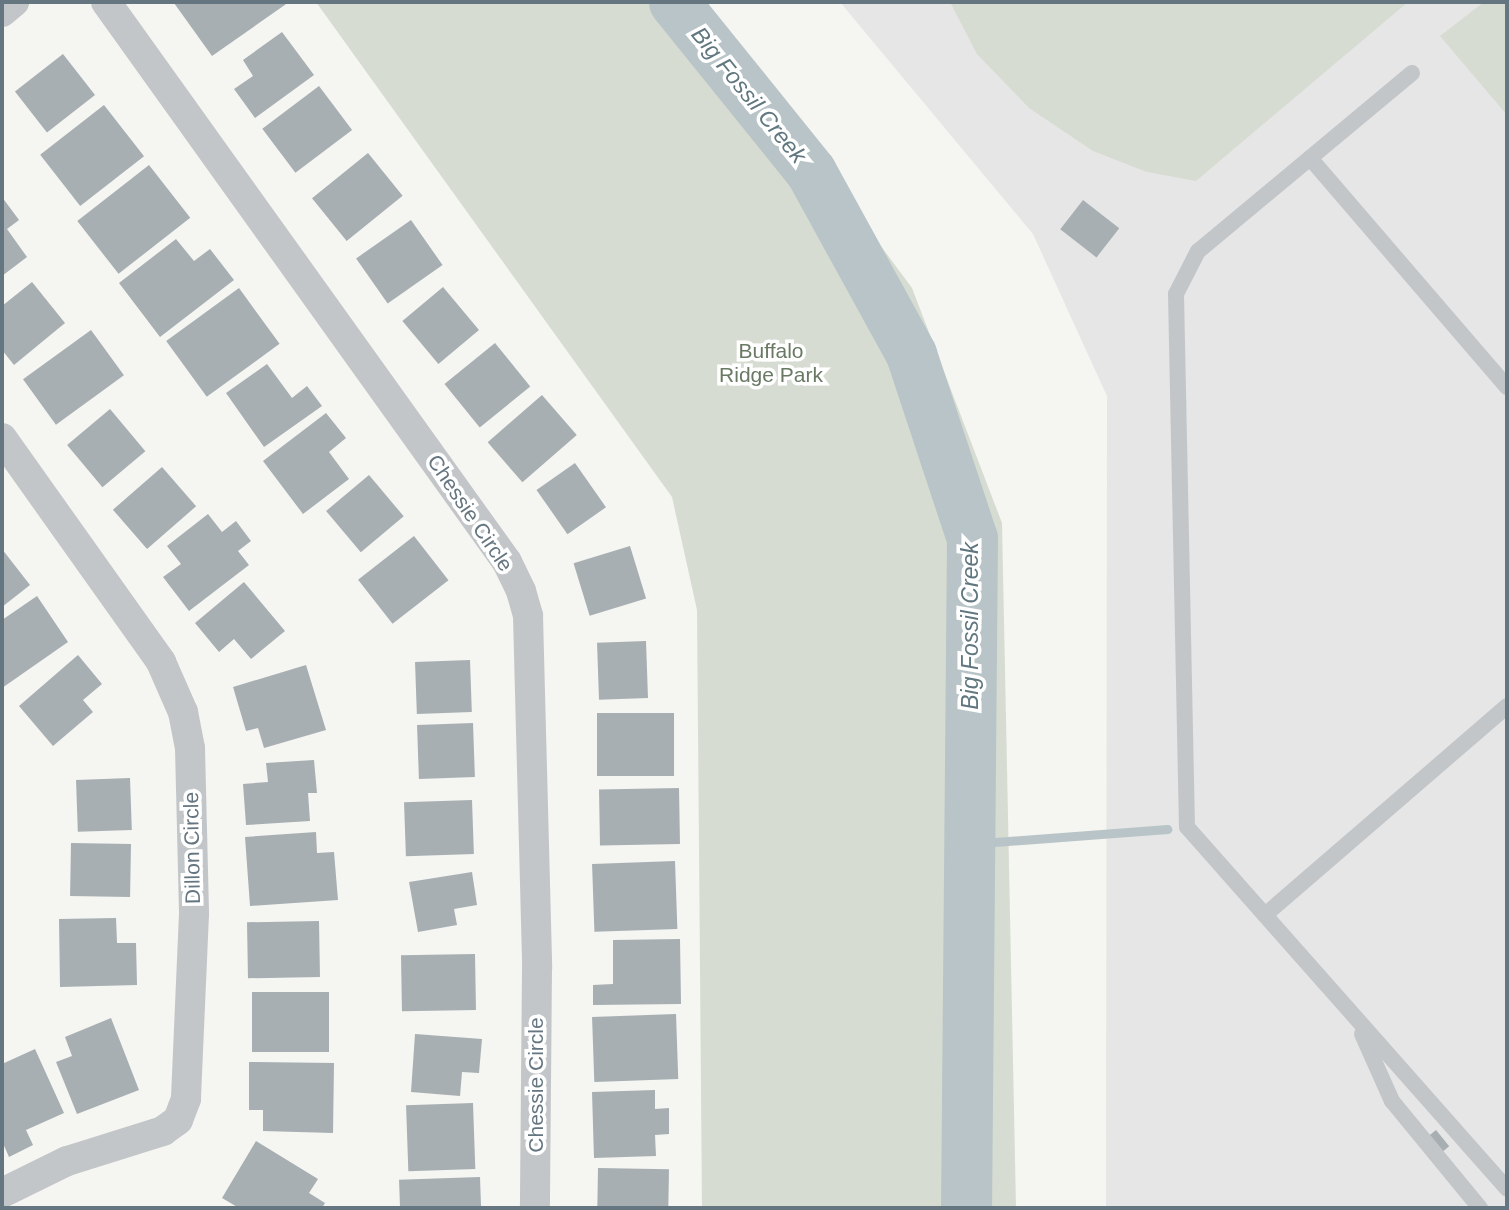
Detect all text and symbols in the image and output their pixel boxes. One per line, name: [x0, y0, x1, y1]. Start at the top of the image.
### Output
water label: Big Fossil Creek: [686, 21, 812, 169]
park label: Buffalo Ridge Park: [719, 338, 823, 388]
street label: Chessie Circle: [422, 450, 518, 576]
water label: Big Fossil Creek: [956, 542, 984, 710]
street label: Dillon Circle: [178, 792, 206, 904]
street label: Chessie Circle: [523, 1017, 549, 1153]

